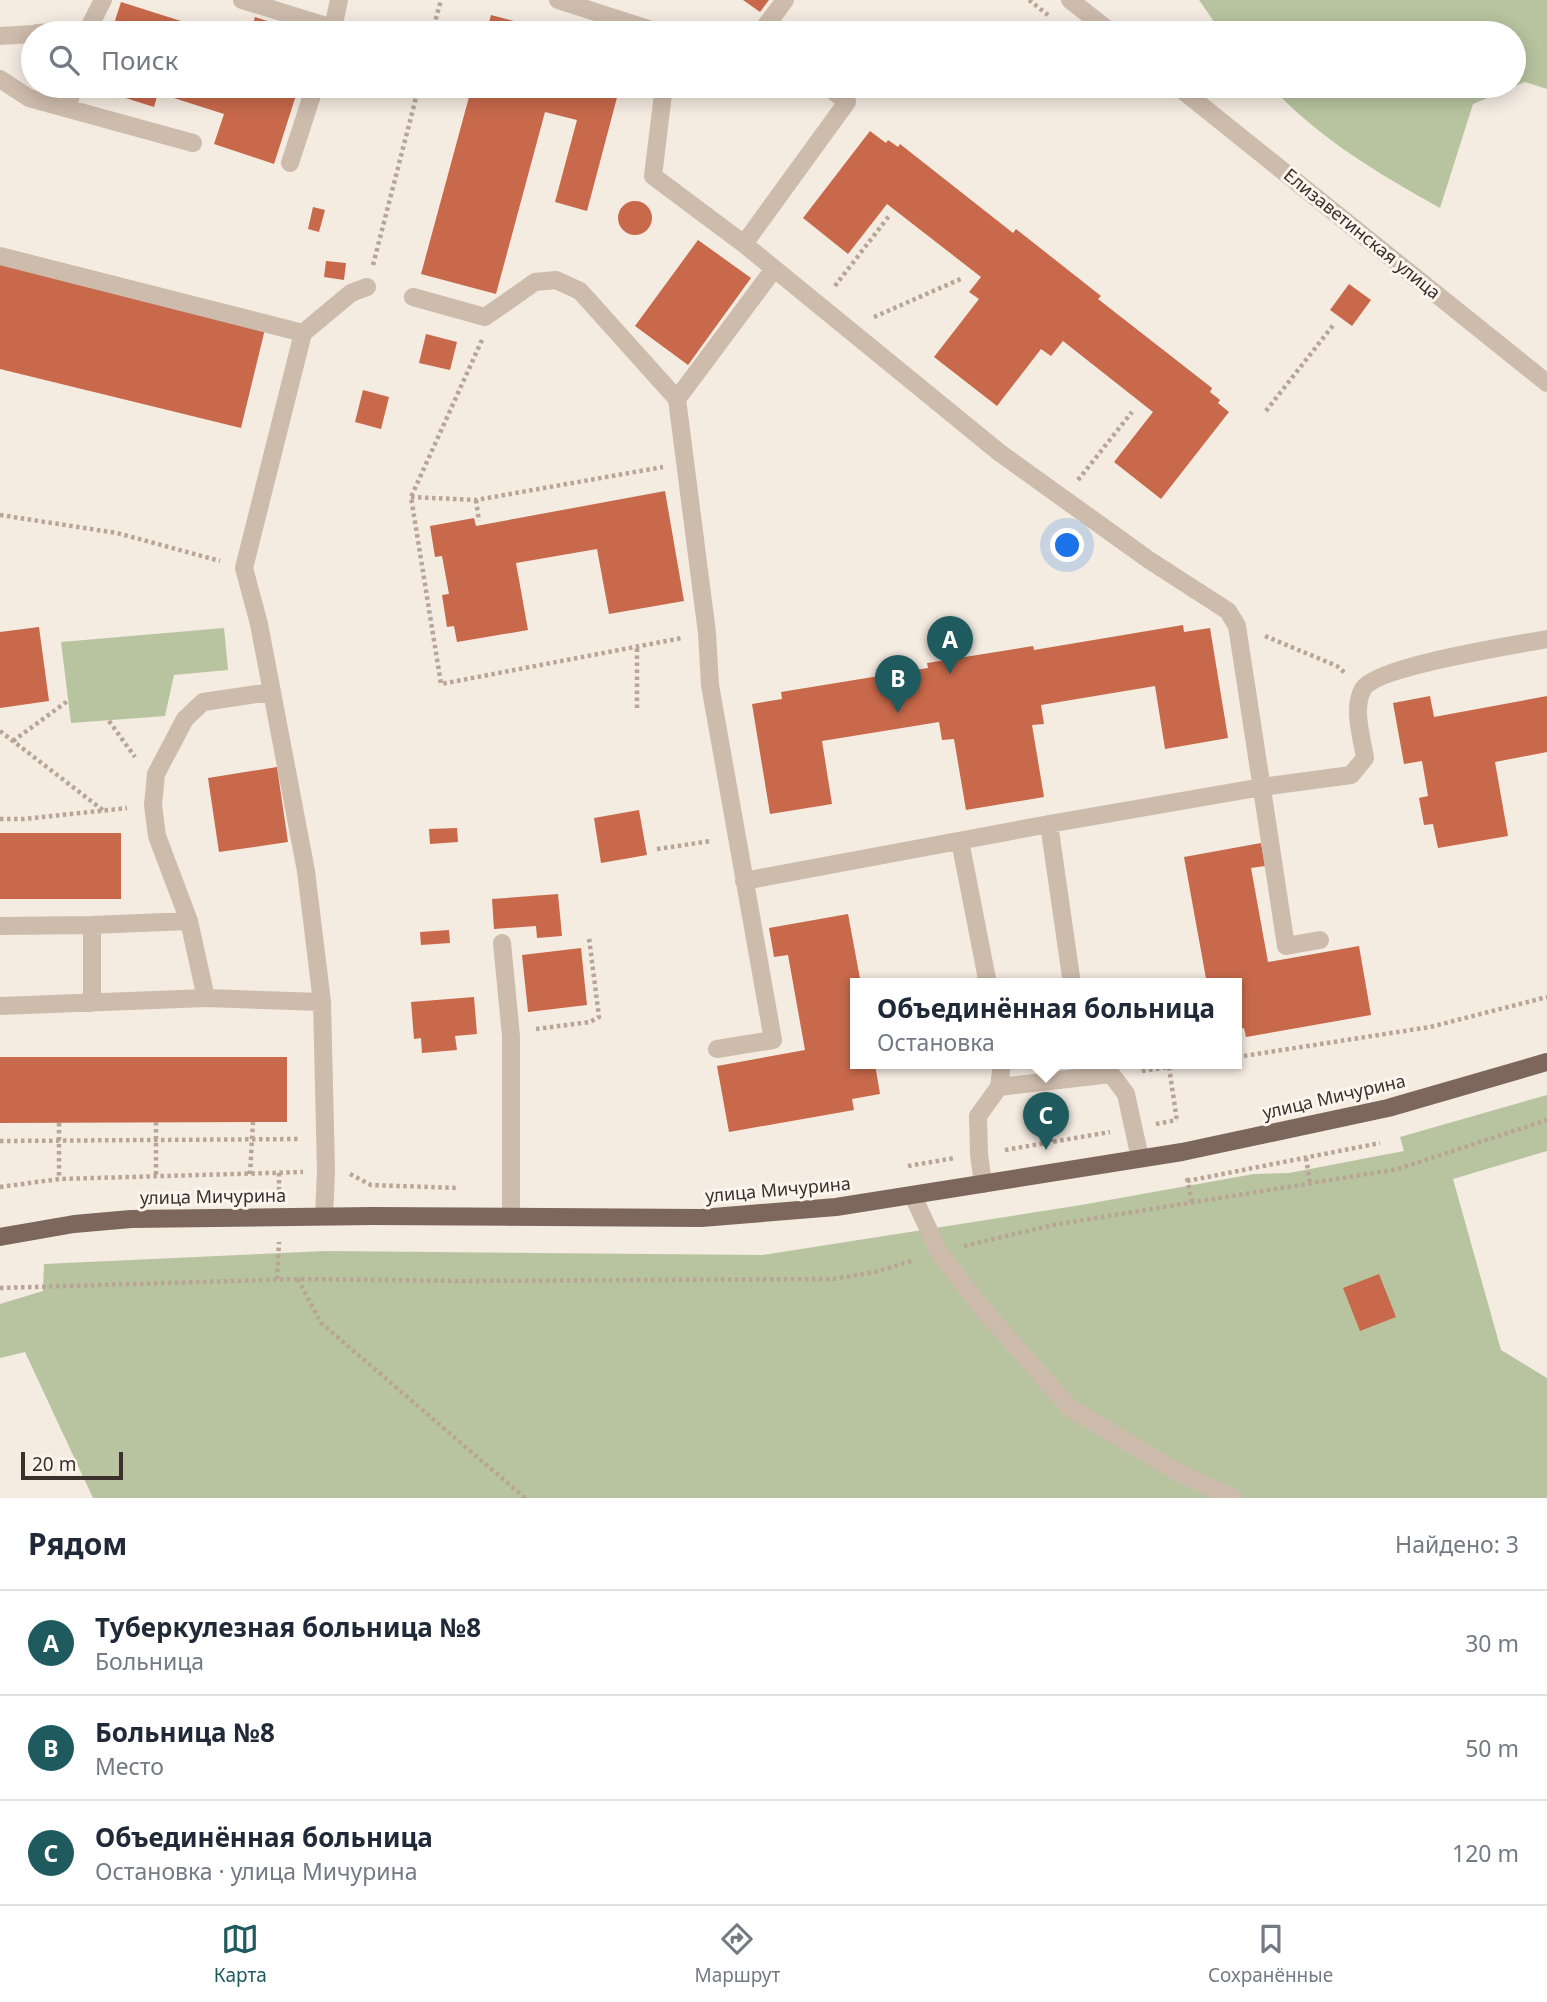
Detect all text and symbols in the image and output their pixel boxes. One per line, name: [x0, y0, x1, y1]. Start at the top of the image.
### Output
search box: [21, 21, 1526, 98]
icon: search: [45, 41, 83, 79]
text: Поиск: [101, 42, 178, 78]
street label: Елизаветинская улица: [1279, 162, 1446, 304]
your location: [1050, 528, 1084, 562]
pin: A: [927, 616, 973, 674]
pin: B: [875, 655, 921, 713]
popup: [850, 978, 1242, 1069]
text: Объединённая больница: [877, 990, 1215, 1026]
text: Остановка: [877, 1026, 995, 1058]
street label: улица Мичурина: [1260, 1068, 1408, 1124]
pin: C: [1023, 1092, 1069, 1150]
street label: улица Мичурина: [704, 1171, 852, 1207]
street label: улица Мичурина: [140, 1183, 286, 1209]
scale bar: [21, 1449, 122, 1481]
text: 20 m: [32, 1451, 76, 1477]
text: Рядом: [28, 1523, 127, 1564]
text: Найдено: 3: [1395, 1528, 1519, 1560]
text: Туберкулезная больница №8: [95, 1609, 481, 1645]
text: A: [43, 1627, 59, 1659]
text: 30 m: [1465, 1627, 1519, 1659]
text: Больница: [95, 1645, 204, 1677]
text: Больница №8: [95, 1714, 275, 1750]
text: B: [43, 1732, 59, 1764]
text: 50 m: [1465, 1732, 1519, 1764]
text: Место: [95, 1750, 164, 1782]
text: Объединённая больница: [95, 1819, 433, 1855]
text: C: [44, 1837, 58, 1869]
text: 120 m: [1452, 1837, 1519, 1869]
text: Остановка · улица Мичурина: [95, 1855, 418, 1887]
tab: Карта: [214, 1920, 267, 1988]
tab: Маршрут: [694, 1920, 780, 1988]
tab: Сохранённые: [1208, 1920, 1333, 1988]

